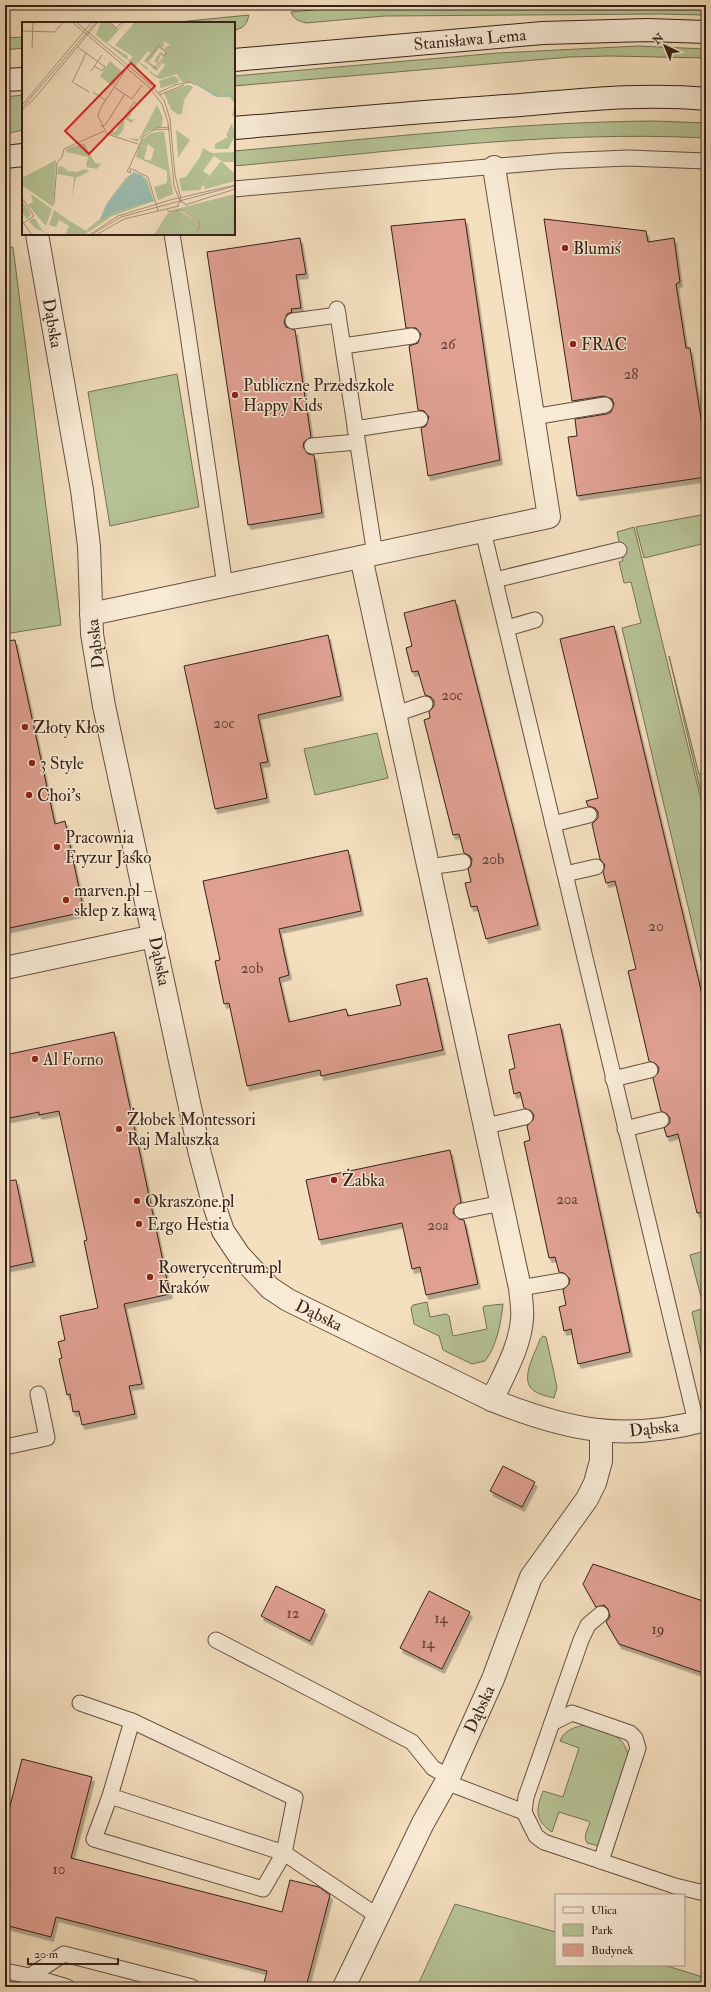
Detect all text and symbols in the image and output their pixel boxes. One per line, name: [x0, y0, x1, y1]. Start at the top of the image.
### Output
inset map: [22, 22, 235, 235]
street label: Stanisława Lema: [413, 24, 528, 55]
north arrow: [645, 26, 685, 66]
text: N: [650, 30, 667, 48]
place label: Blumiś: [573, 238, 622, 259]
marker: Blumiś: [560, 243, 570, 253]
street label: Dąbska: [38, 297, 67, 351]
place label: FRAC: [581, 334, 627, 355]
house number: 26: [440, 335, 457, 354]
marker: FRAC: [568, 339, 578, 349]
house number: 28: [624, 365, 638, 384]
place label: Publiczne Przedszkole Happy Kids: [243, 375, 394, 417]
marker: Publiczne Przedszkole Happy Kids: [230, 390, 240, 400]
street label: Dąbska: [82, 617, 109, 670]
house number: 20c: [441, 686, 463, 705]
house number: 20c: [213, 714, 235, 733]
place label: Złoty Kłos: [33, 717, 105, 739]
marker: Złoty Kłos: [20, 722, 30, 732]
place label: 3 Style: [40, 753, 84, 775]
marker: 3 Style: [27, 758, 37, 768]
place label: Choi's: [37, 785, 81, 806]
marker: Choi's: [24, 790, 34, 800]
place label: Pracownia Fryzur Jaśko: [65, 827, 151, 869]
marker: Pracownia Fryzur Jaśko: [52, 842, 62, 852]
house number: 20b: [482, 850, 504, 869]
place label: marven.pl – sklep z kawą: [74, 880, 158, 922]
marker: marven.pl – sklep z kawą: [61, 895, 71, 905]
house number: 20: [648, 917, 664, 936]
street label: Dąbska: [144, 934, 175, 989]
house number: 20b: [241, 959, 263, 978]
place label: Al Forno: [42, 1049, 103, 1070]
marker: Al Forno: [30, 1054, 40, 1064]
place label: Żłobek Montessori Raj Maluszka: [127, 1107, 256, 1150]
marker: Żłobek Montessori Raj Maluszka: [114, 1124, 124, 1134]
place label: Żabka: [342, 1168, 386, 1191]
marker: Żabka: [329, 1175, 339, 1185]
house number: 20a: [556, 1190, 579, 1209]
place label: Okraszone.pl: [145, 1191, 235, 1213]
marker: Okraszone.pl: [132, 1196, 142, 1206]
place label: Ergo Hestia: [147, 1214, 230, 1235]
house number: 20a: [427, 1216, 450, 1235]
marker: Ergo Hestia: [134, 1219, 144, 1229]
place label: Rowerycentrum.pl Kraków: [158, 1257, 282, 1298]
marker: Rowerycentrum.pl Kraków: [145, 1272, 155, 1282]
street label: Dąbska: [292, 1295, 347, 1336]
street label: Dąbska: [628, 1415, 681, 1442]
house number: 12: [287, 1604, 300, 1623]
house number: 14: [434, 1609, 449, 1628]
house number: 19: [652, 1620, 664, 1639]
house number: 14: [421, 1634, 436, 1653]
street label: Dąbska: [459, 1681, 500, 1736]
house number: 10: [53, 1860, 65, 1879]
legend: [555, 1894, 685, 1966]
text: Ulica: [591, 1903, 618, 1918]
text: Park: [591, 1923, 613, 1938]
scale bar: [28, 1940, 118, 1966]
text: Budynek: [591, 1943, 633, 1958]
text: 20 m: [34, 1947, 59, 1962]

